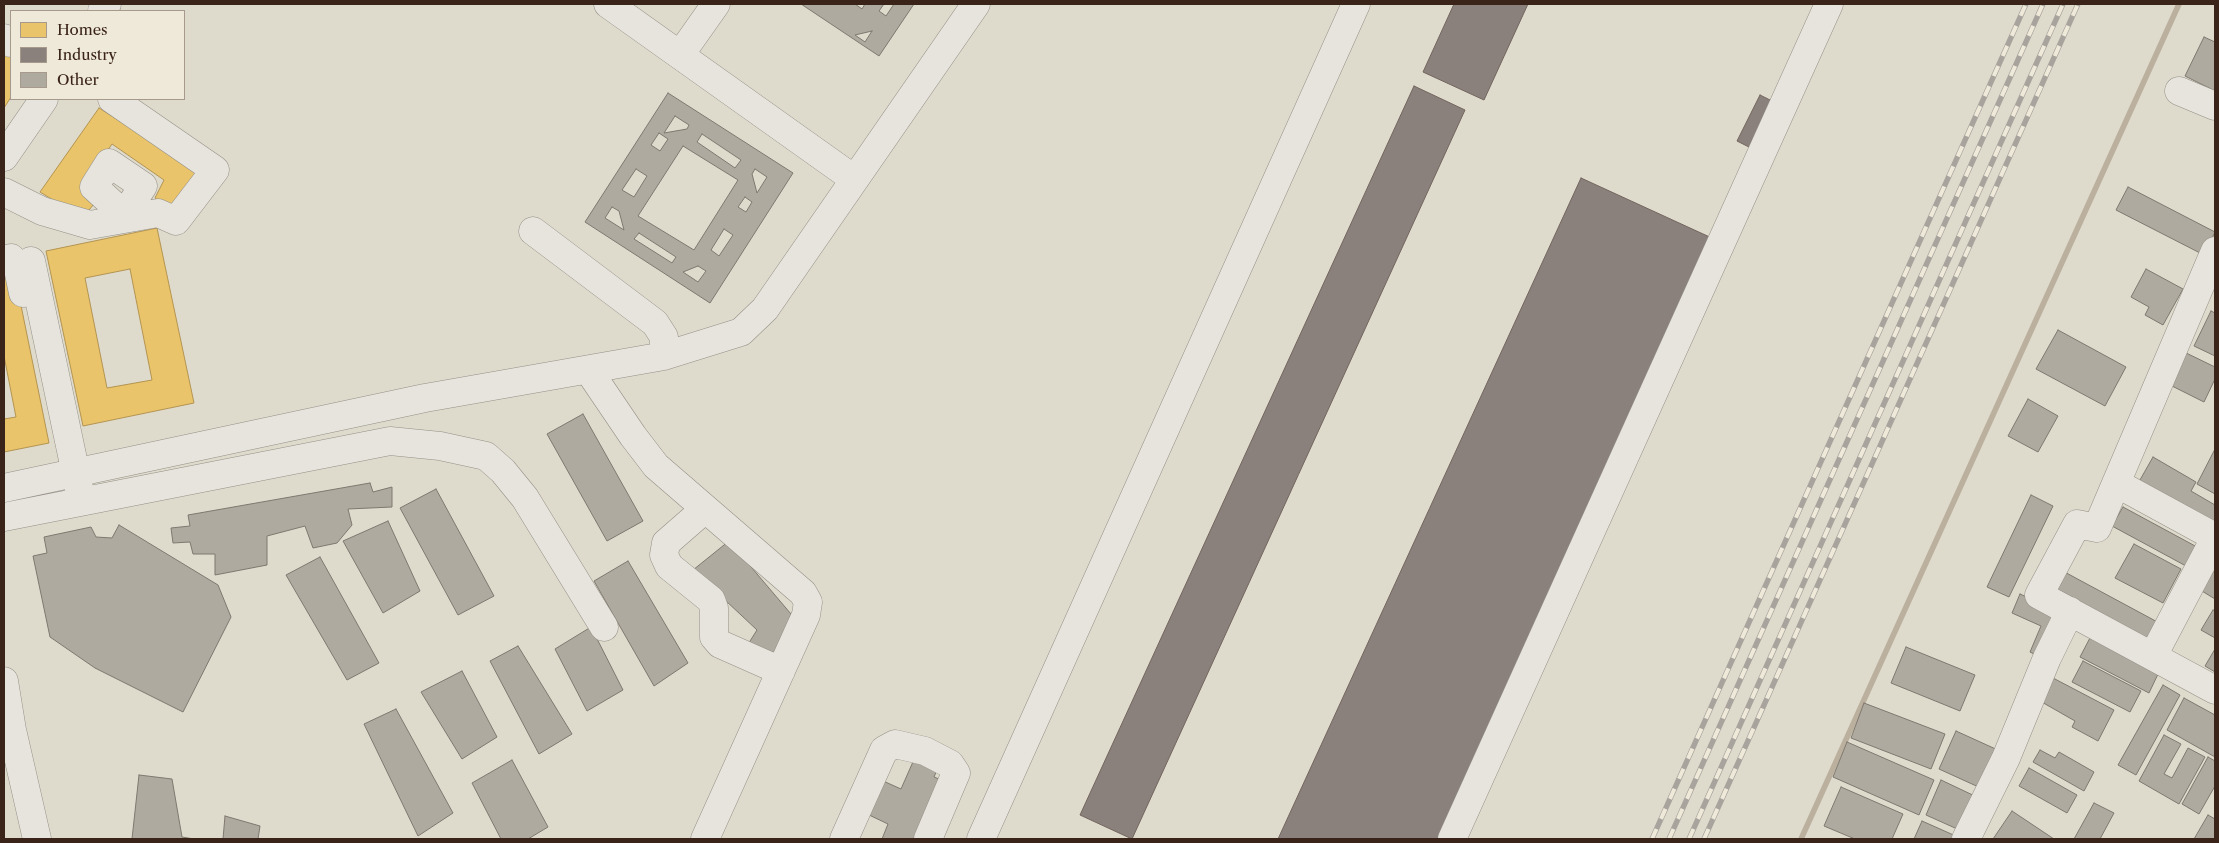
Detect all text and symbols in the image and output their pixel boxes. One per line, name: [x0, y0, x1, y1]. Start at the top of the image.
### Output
legend: [10, 10, 185, 100]
text: Homes: [57, 20, 108, 39]
text: Industry: [57, 45, 117, 64]
text: Other: [57, 70, 99, 89]

